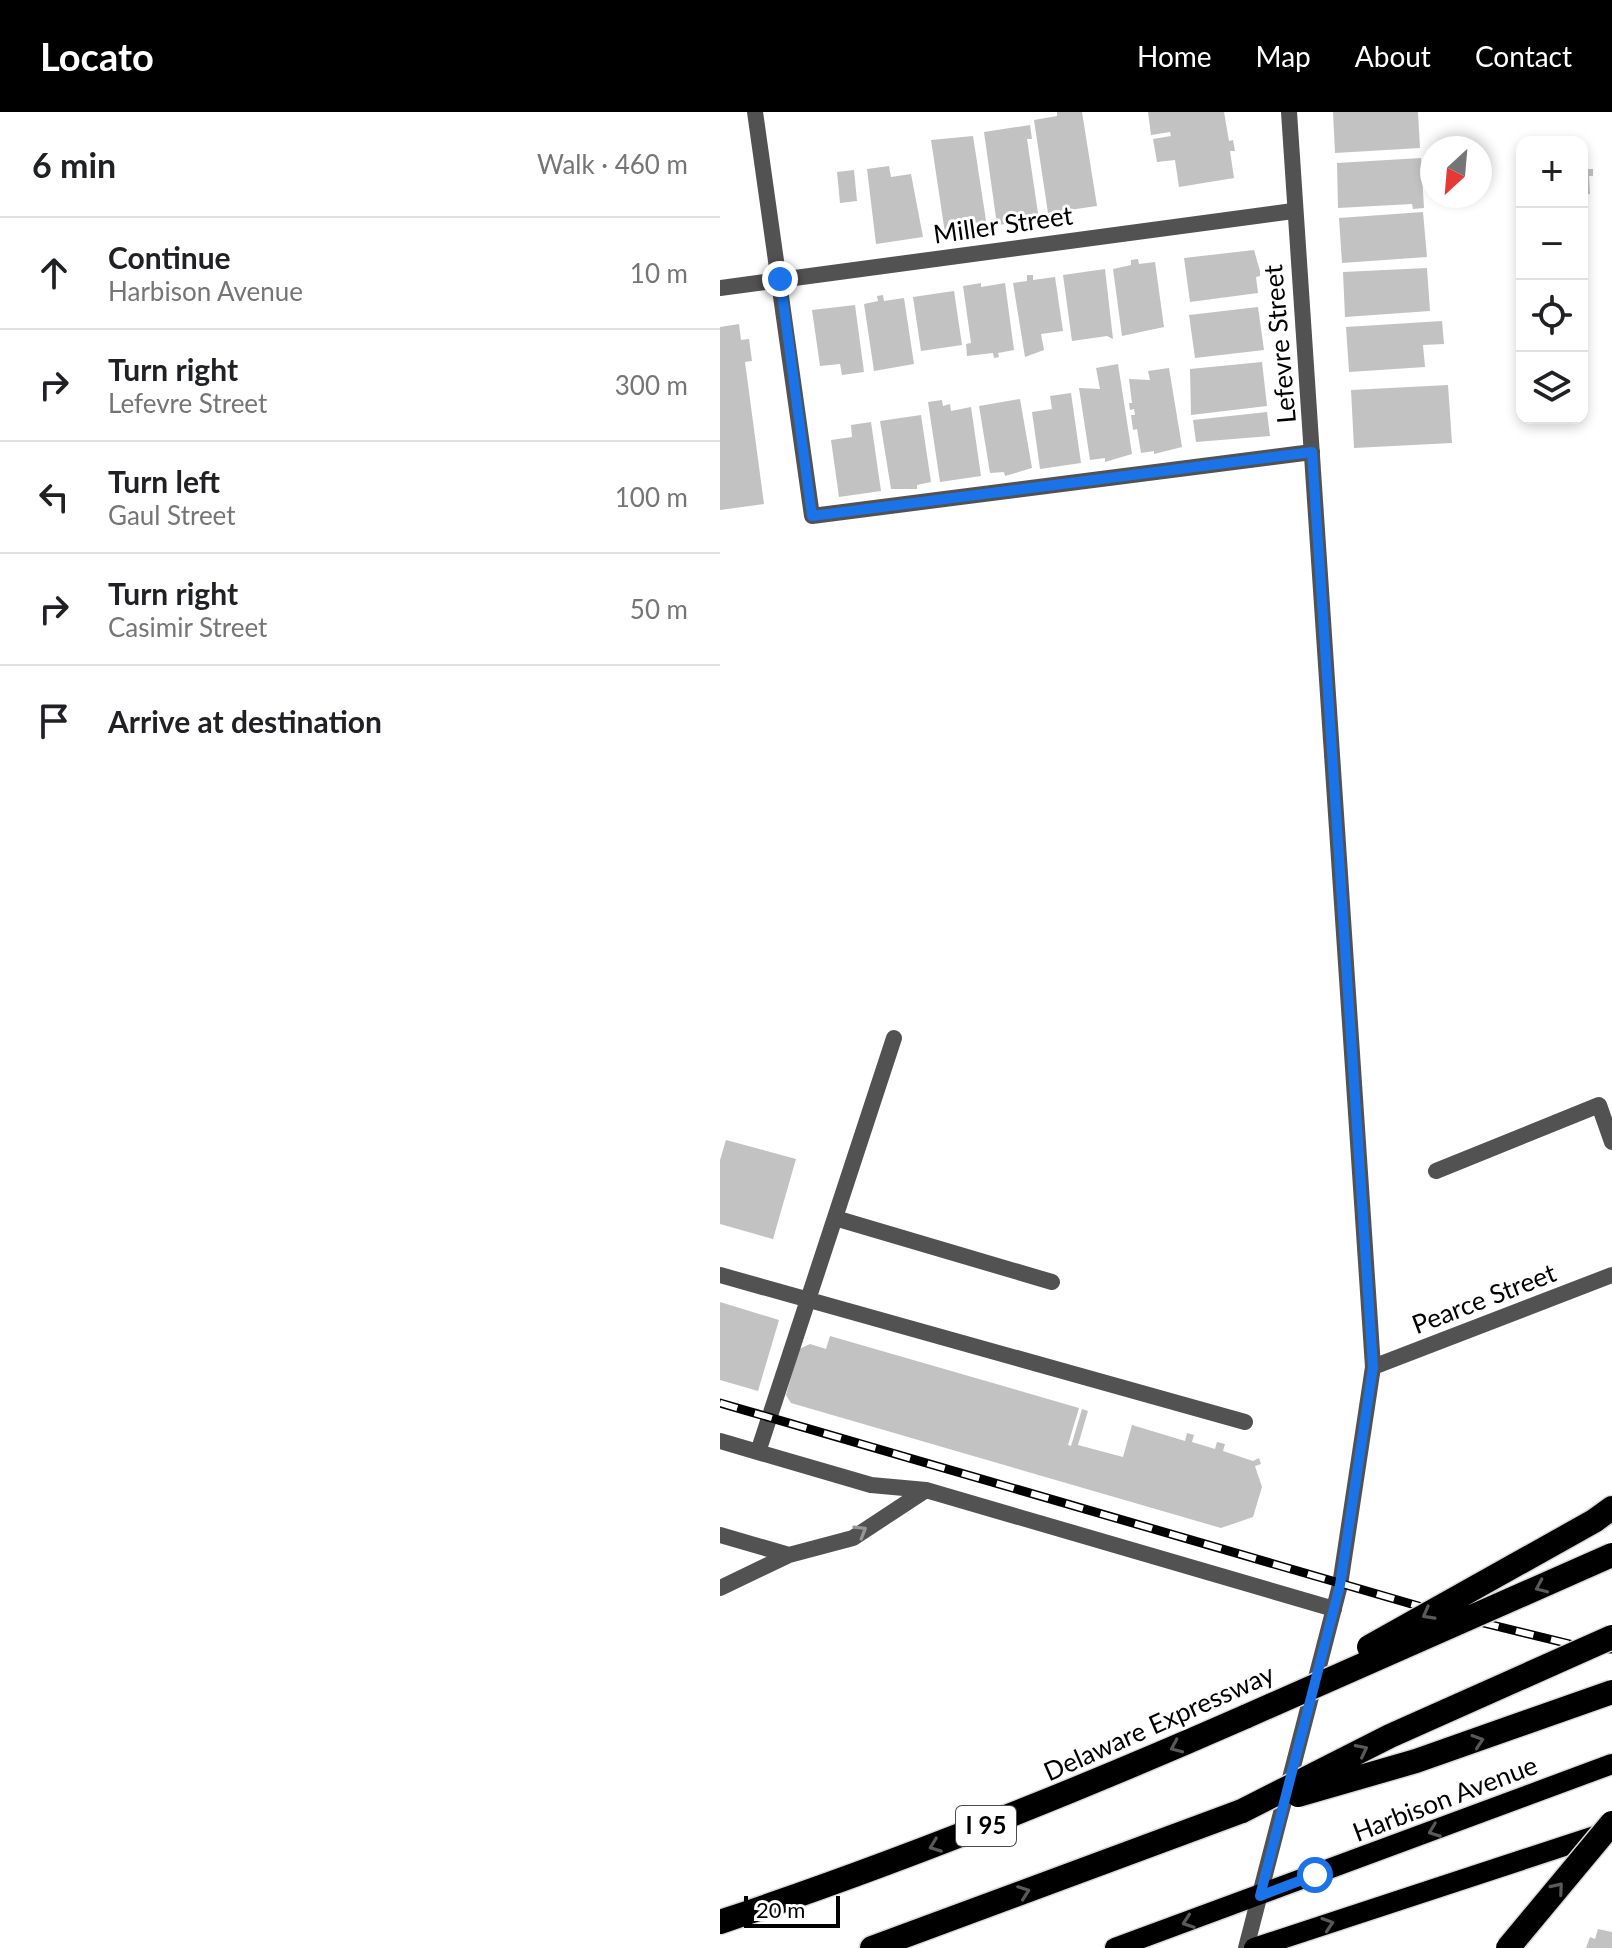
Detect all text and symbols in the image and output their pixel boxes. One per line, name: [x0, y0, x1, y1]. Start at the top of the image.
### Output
text: Locato: [40, 33, 154, 79]
text: Home: [1137, 39, 1212, 73]
text: Map: [1256, 39, 1311, 73]
text: About: [1355, 39, 1431, 73]
text: Contact: [1475, 39, 1572, 73]
north arrow: [1420, 136, 1492, 208]
map controls: [1516, 136, 1588, 424]
button: +: [1516, 136, 1588, 208]
text: 6 min: [32, 144, 116, 185]
text: Walk · 460 m: [537, 148, 688, 180]
street label: Miller Street: [931, 198, 1075, 250]
button: −: [1516, 208, 1588, 280]
text: Continue: [108, 239, 231, 275]
icon: ahead: [32, 251, 76, 295]
text: 10 m: [630, 257, 688, 289]
route end: [762, 261, 798, 297]
street label: Lefevre Street: [1256, 263, 1302, 425]
text: Harbison Avenue: [108, 275, 303, 307]
button: locate: [1516, 280, 1588, 352]
text: Turn right: [108, 351, 238, 387]
button: layers: [1516, 352, 1588, 424]
icon: right: [32, 363, 76, 407]
text: 300 m: [615, 369, 688, 401]
text: Lefevre Street: [108, 387, 267, 419]
text: Turn left: [108, 463, 220, 499]
icon: left: [32, 475, 76, 519]
text: 100 m: [615, 481, 688, 513]
text: Gaul Street: [108, 499, 236, 531]
text: Turn right: [108, 575, 238, 611]
icon: right: [32, 587, 76, 631]
text: 50 m: [630, 593, 688, 625]
text: Casimir Street: [108, 611, 267, 643]
icon: arrive: [32, 699, 76, 743]
text: Arrive at destination: [108, 703, 382, 739]
street label: Pearce Street: [1407, 1256, 1561, 1340]
one-way arrow: [852, 1525, 867, 1541]
one-way arrow: [1534, 1577, 1549, 1593]
one-way arrow: [1422, 1604, 1437, 1620]
street label: Delaware Expressway: [1038, 1657, 1279, 1787]
one-way arrow: [1470, 1734, 1484, 1750]
one-way arrow: [1169, 1737, 1184, 1753]
one-way arrow: [1353, 1745, 1368, 1760]
street label: Harbison Avenue: [1348, 1748, 1541, 1848]
road number: I 95: [956, 1806, 1016, 1846]
one-way arrow: [1428, 1821, 1442, 1838]
one-way arrow: [929, 1836, 943, 1853]
route start: [1297, 1857, 1333, 1893]
one-way arrow: [1548, 1883, 1563, 1898]
one-way arrow: [1016, 1885, 1030, 1902]
scale bar: [744, 1892, 840, 1928]
text: 20 m: [756, 1896, 805, 1923]
one-way arrow: [1182, 1913, 1196, 1929]
one-way arrow: [1321, 1917, 1335, 1933]

